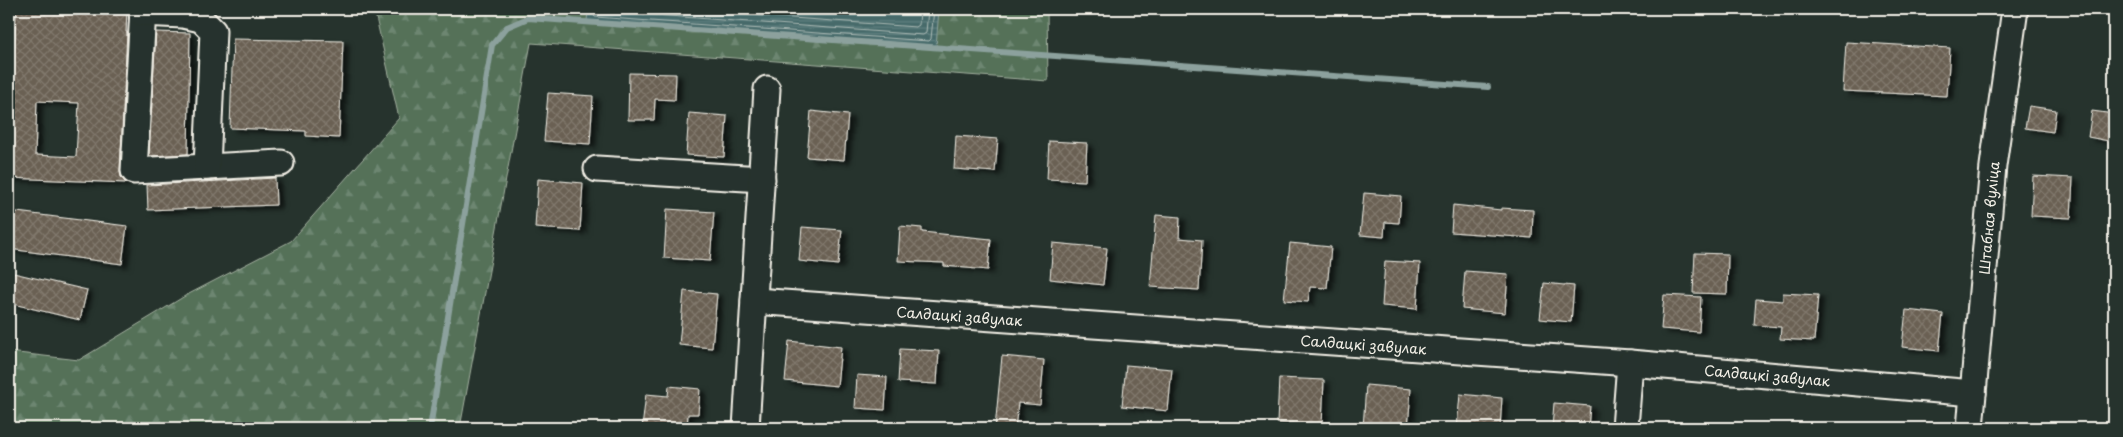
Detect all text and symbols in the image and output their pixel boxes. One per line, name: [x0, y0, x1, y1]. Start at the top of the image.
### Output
street label: Штабная вуліца: [1973, 159, 2004, 275]
street label: Салдацкі завулак: [896, 301, 1024, 331]
street label: Салдацкі завулак: [1300, 329, 1428, 359]
street label: Салдацкі завулак: [1703, 359, 1832, 391]

